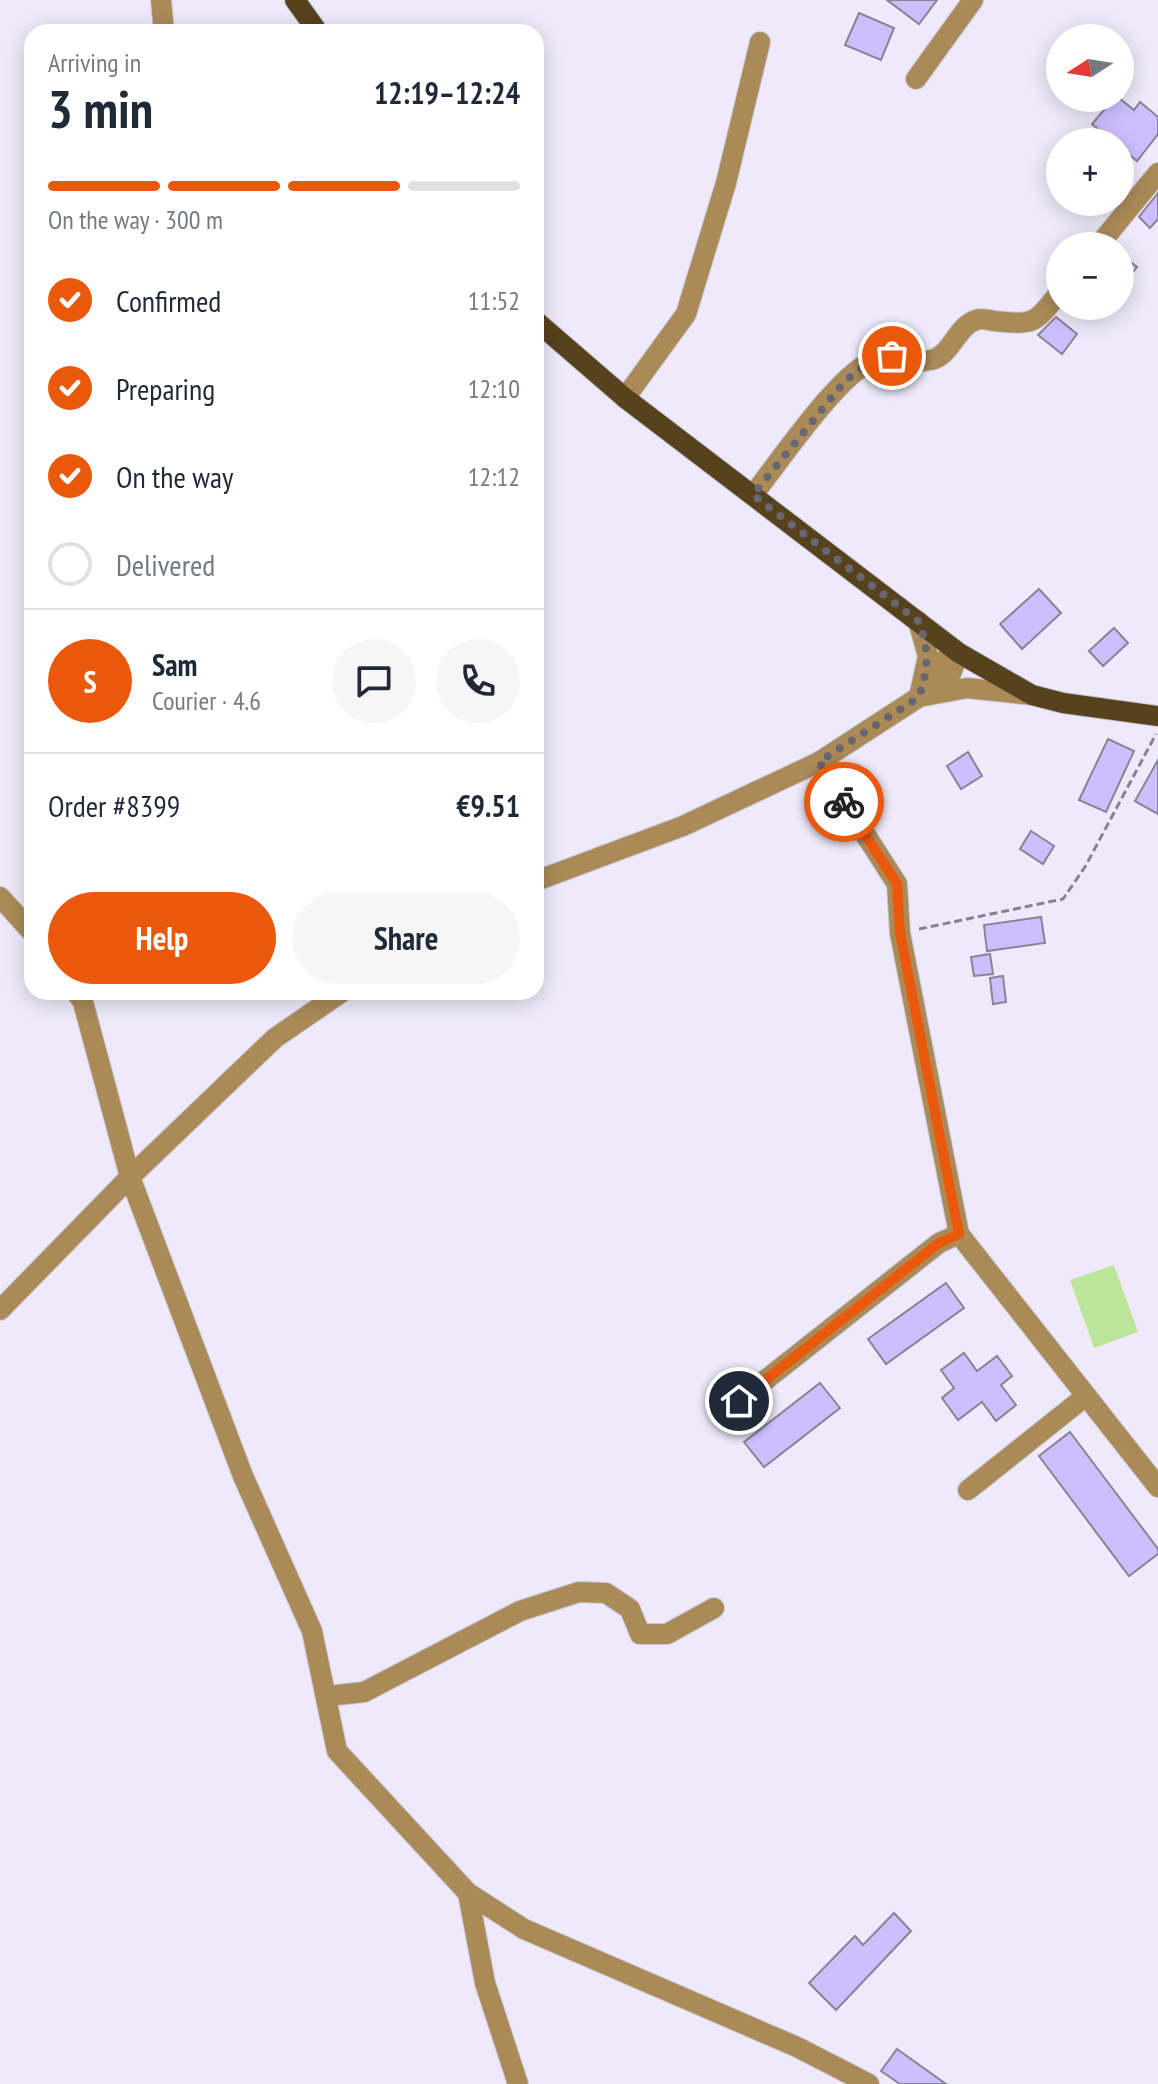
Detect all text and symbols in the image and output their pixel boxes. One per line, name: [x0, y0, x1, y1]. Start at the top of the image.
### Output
north arrow: [1046, 24, 1134, 112]
map controls: [1046, 24, 1134, 320]
text: Arriving in: [48, 46, 141, 79]
text: 12:19–12:24: [374, 73, 520, 112]
text: 3 min: [48, 75, 153, 142]
button: +: [1046, 128, 1134, 216]
text: On the way · 300 m: [48, 203, 223, 236]
button: −: [1046, 232, 1134, 320]
icon: check: [48, 278, 92, 322]
text: Confirmed: [116, 281, 221, 320]
text: 11:52: [468, 284, 520, 317]
pin: [858, 322, 926, 390]
icon: bag: [870, 334, 914, 378]
icon: check: [48, 366, 92, 410]
text: Preparing: [116, 369, 215, 408]
text: 12:10: [468, 372, 520, 405]
icon: check: [48, 454, 92, 498]
text: On the way: [116, 457, 233, 496]
text: 12:12: [468, 460, 520, 493]
text: Delivered: [116, 545, 215, 584]
button: chat: [332, 639, 416, 723]
button: phone: [436, 639, 520, 723]
text: Sam: [152, 645, 197, 684]
text: S: [83, 662, 97, 701]
text: Courier · 4.6: [152, 684, 261, 717]
courier: [804, 762, 884, 842]
icon: bike: [822, 780, 866, 824]
text: Order #8399: [48, 786, 180, 825]
text: €9.51: [456, 786, 520, 825]
button: Help: [48, 892, 276, 984]
button: Share: [292, 892, 520, 984]
pin: [705, 1367, 773, 1435]
icon: home: [717, 1379, 761, 1423]

